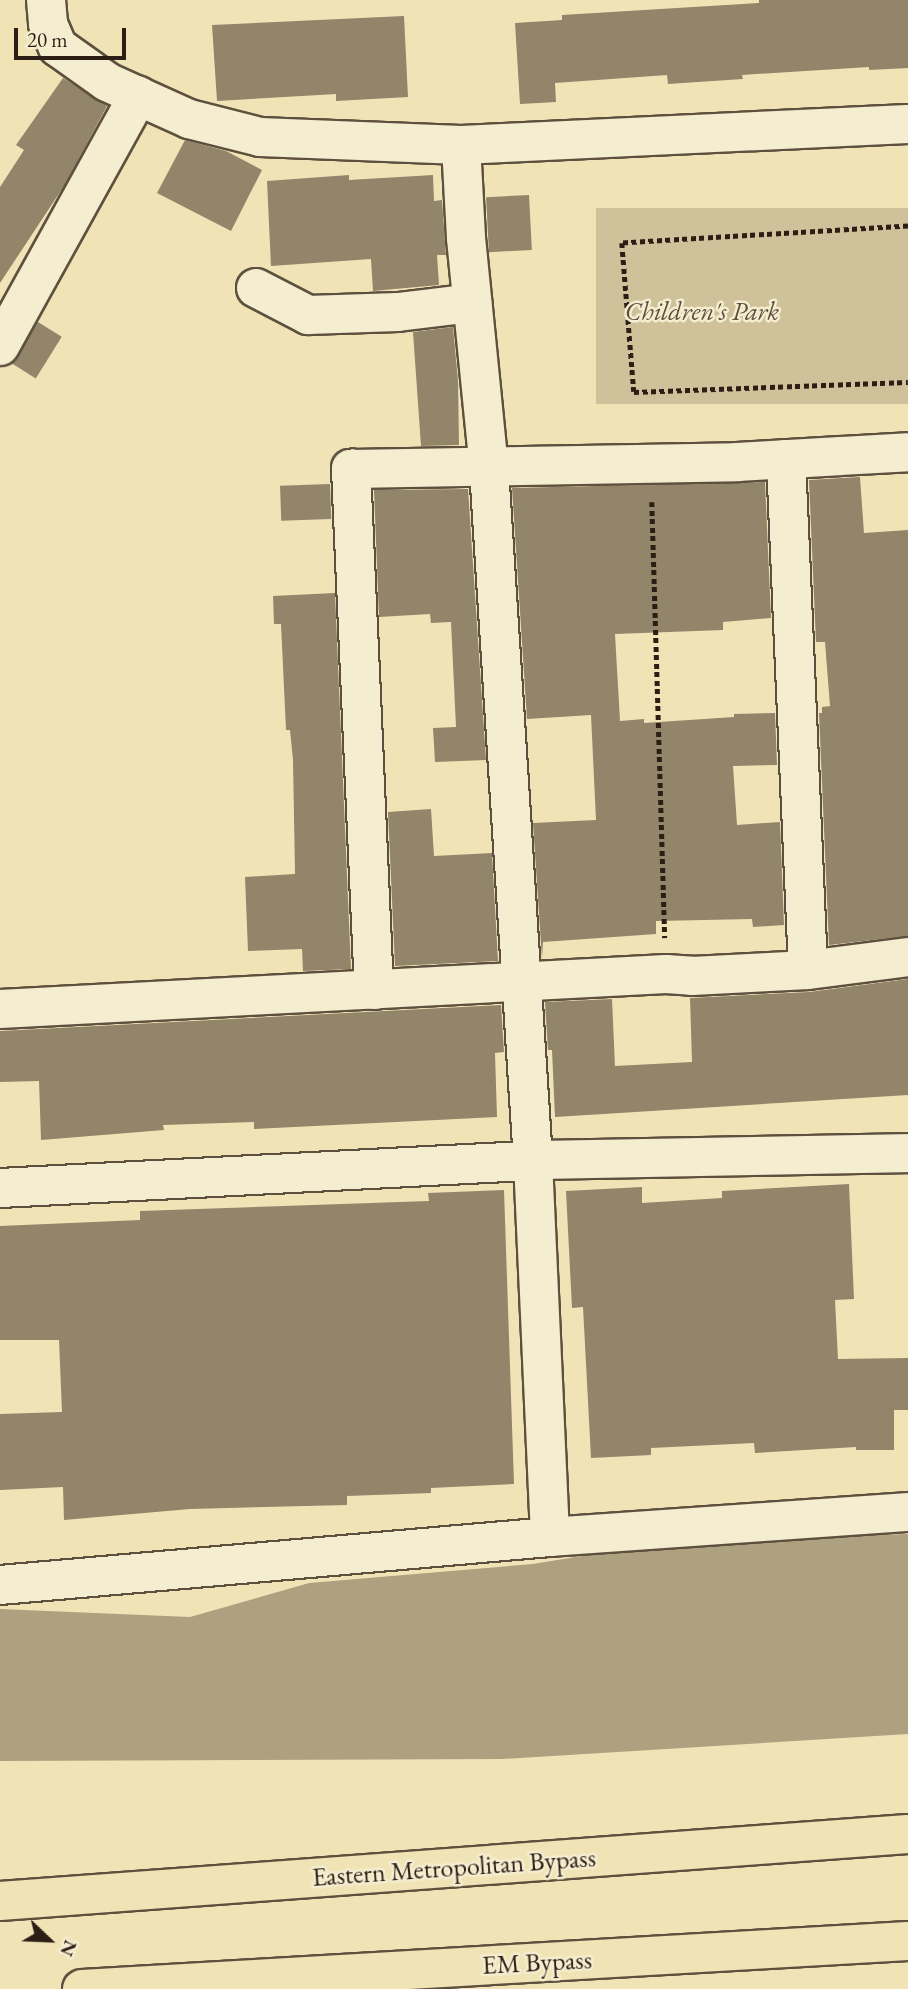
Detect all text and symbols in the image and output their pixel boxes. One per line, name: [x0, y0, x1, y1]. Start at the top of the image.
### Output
scale bar: [18, 14, 130, 58]
text: 20 m: [27, 26, 68, 53]
park label: Children's Park: [625, 296, 779, 328]
street label: Eastern Metropolitan Bypass: [311, 1843, 597, 1893]
north arrow: [14, 1905, 84, 1975]
text: N: [54, 1936, 83, 1960]
street label: EM Bypass: [481, 1945, 593, 1981]

